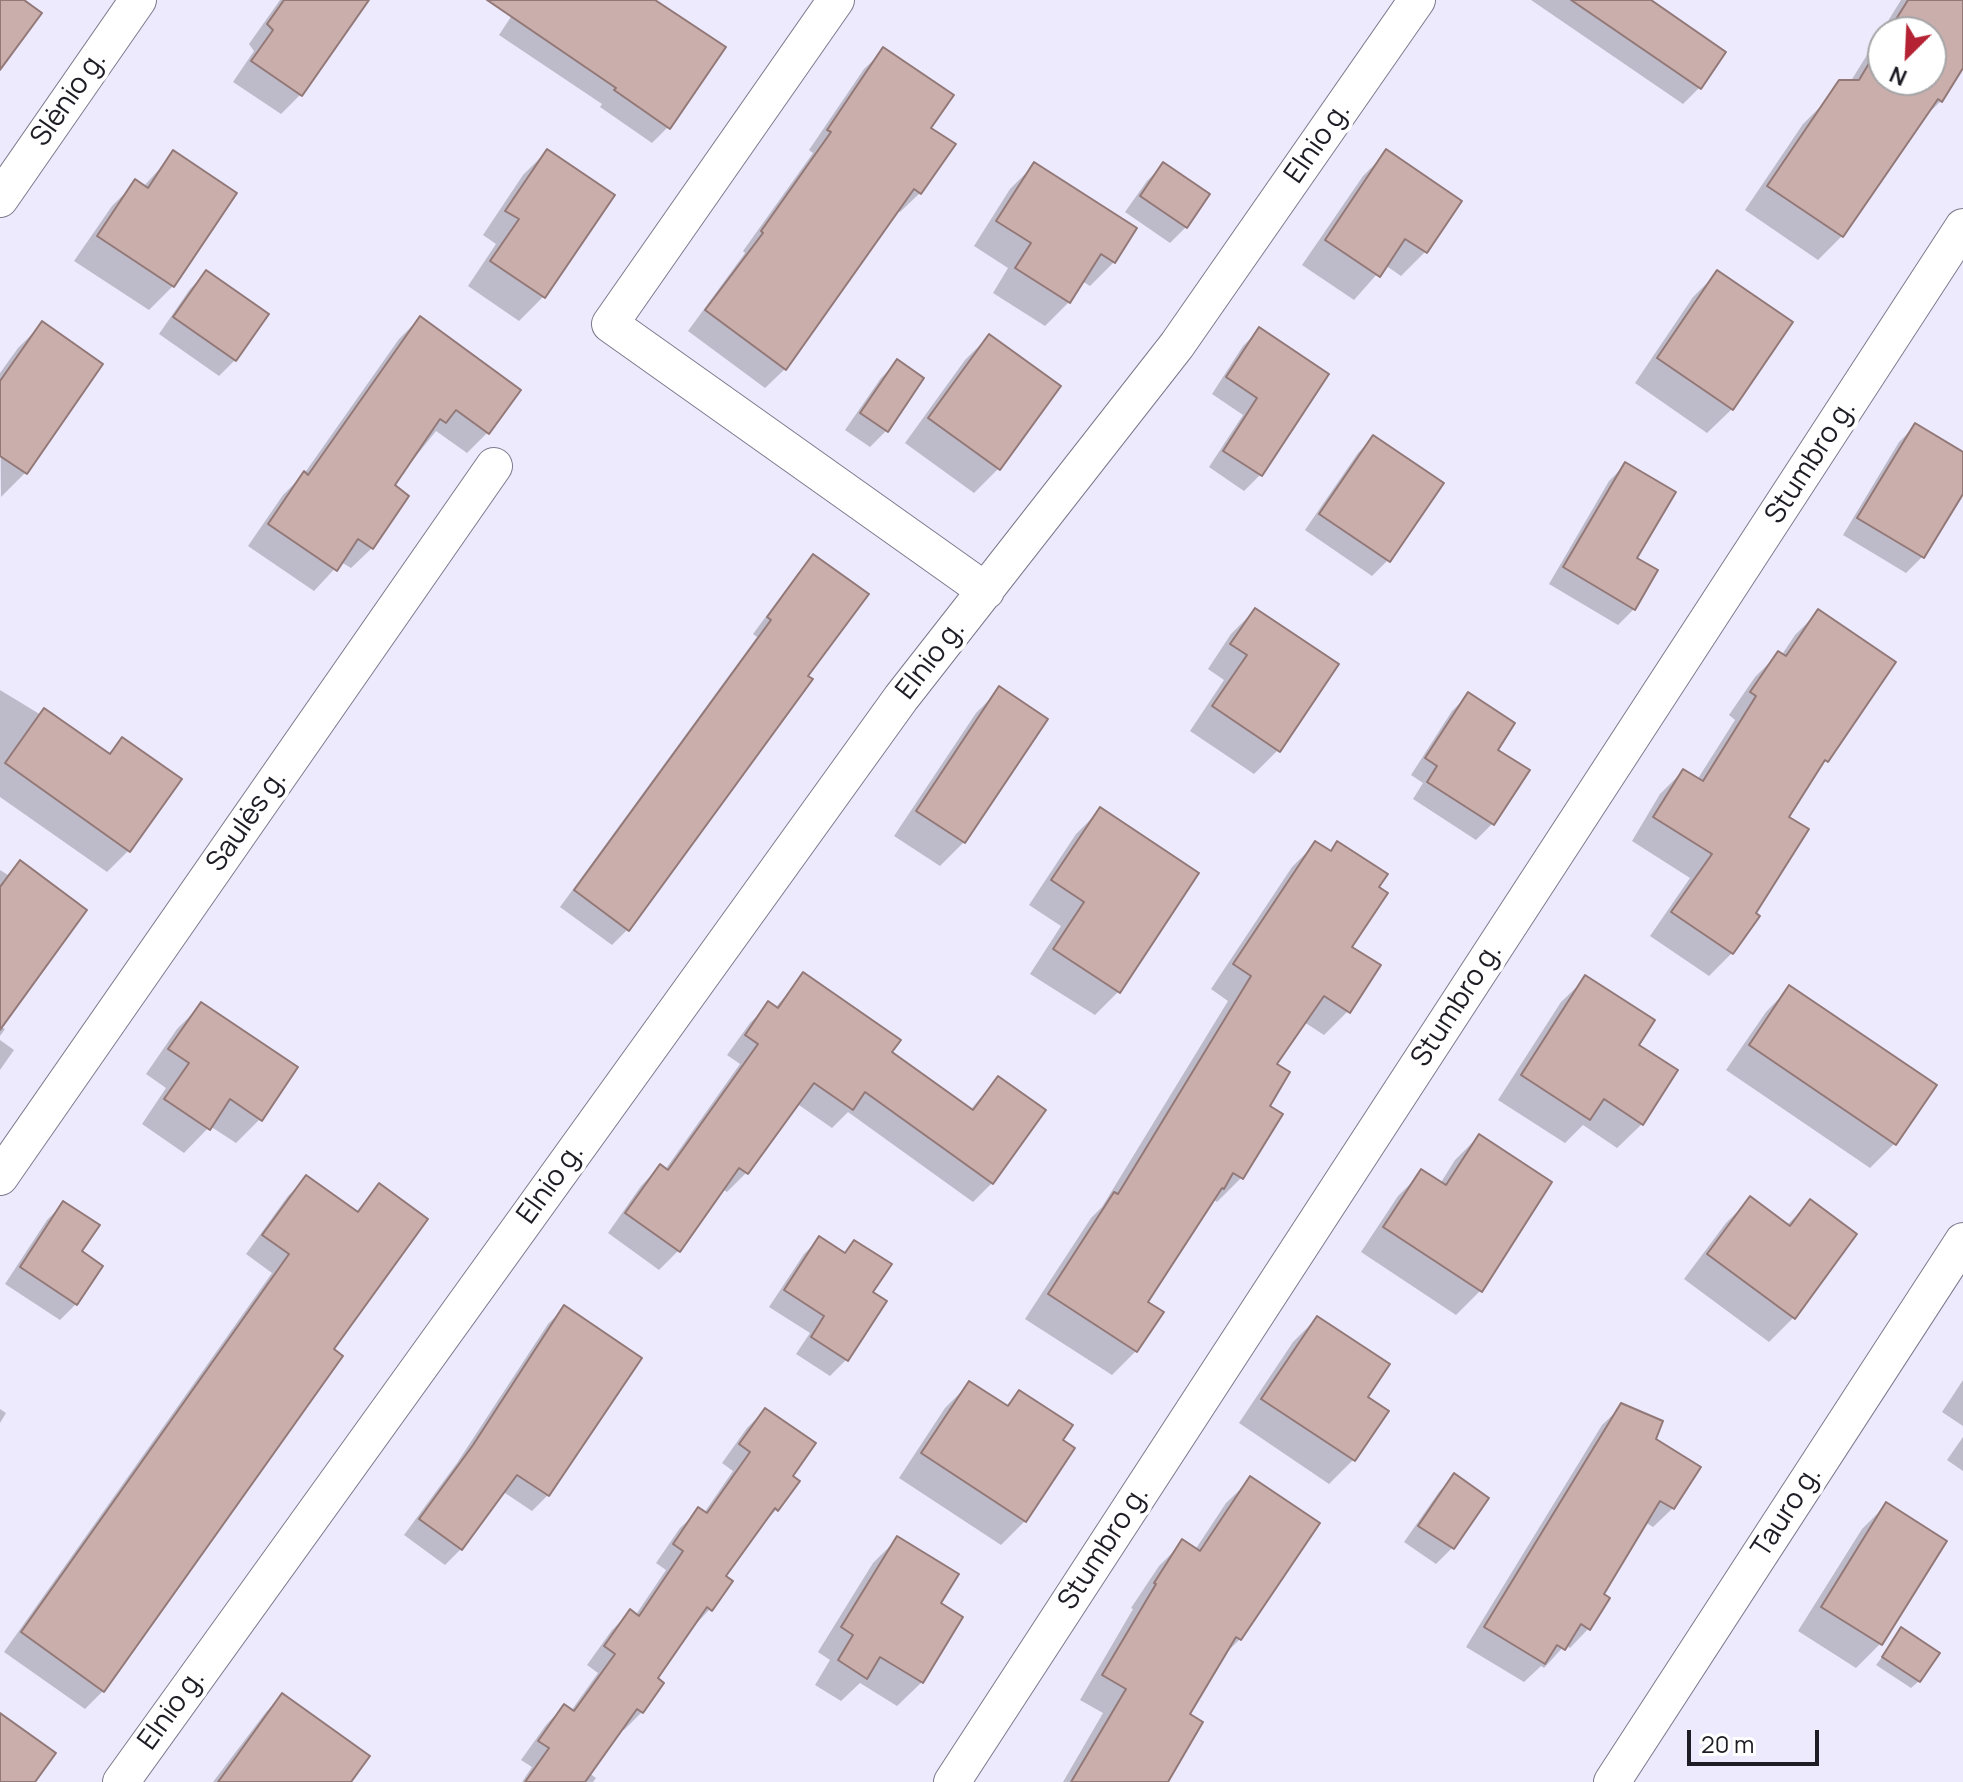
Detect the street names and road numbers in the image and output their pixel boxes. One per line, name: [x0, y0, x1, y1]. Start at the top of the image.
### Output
street label: Slėnio g.: [24, 45, 114, 153]
street label: Elnio g.: [1278, 96, 1358, 190]
street label: Stumbro g.: [1758, 394, 1864, 530]
street label: Elnio g.: [890, 614, 972, 706]
street label: Saulės g.: [200, 764, 294, 878]
street label: Stumbro g.: [1404, 937, 1510, 1073]
street label: Elnio g.: [511, 1137, 591, 1231]
street label: Tauro g.: [1745, 1460, 1829, 1564]
street label: Stumbro g.: [1051, 1480, 1157, 1616]
street label: Elnio g.: [132, 1663, 212, 1757]

